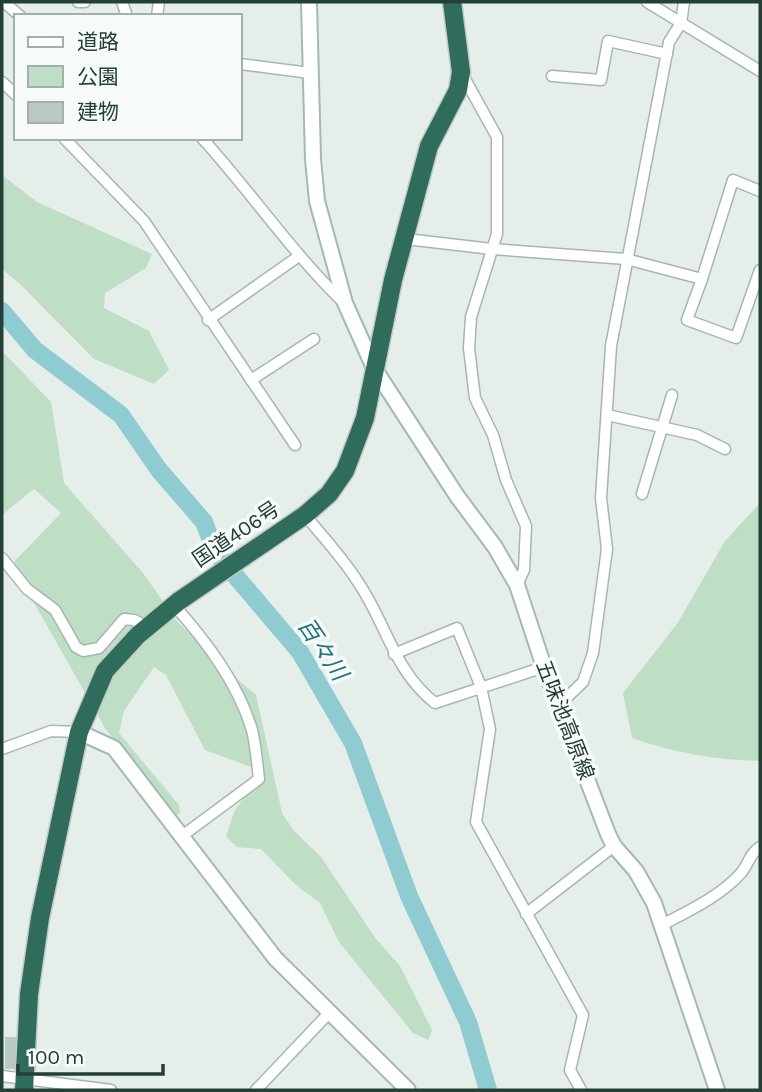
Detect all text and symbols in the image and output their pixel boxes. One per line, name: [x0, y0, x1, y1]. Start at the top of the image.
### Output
legend: [14, 14, 242, 140]
text: 道路: [77, 30, 119, 54]
text: 公園: [77, 65, 119, 89]
text: 建物: [77, 100, 119, 124]
street label: 国道406号: [188, 496, 284, 572]
water label: 百々川: [292, 613, 355, 688]
street label: 五味池高原線: [531, 657, 599, 783]
scale bar: [18, 1032, 163, 1076]
text: 100 m: [28, 1045, 85, 1069]

